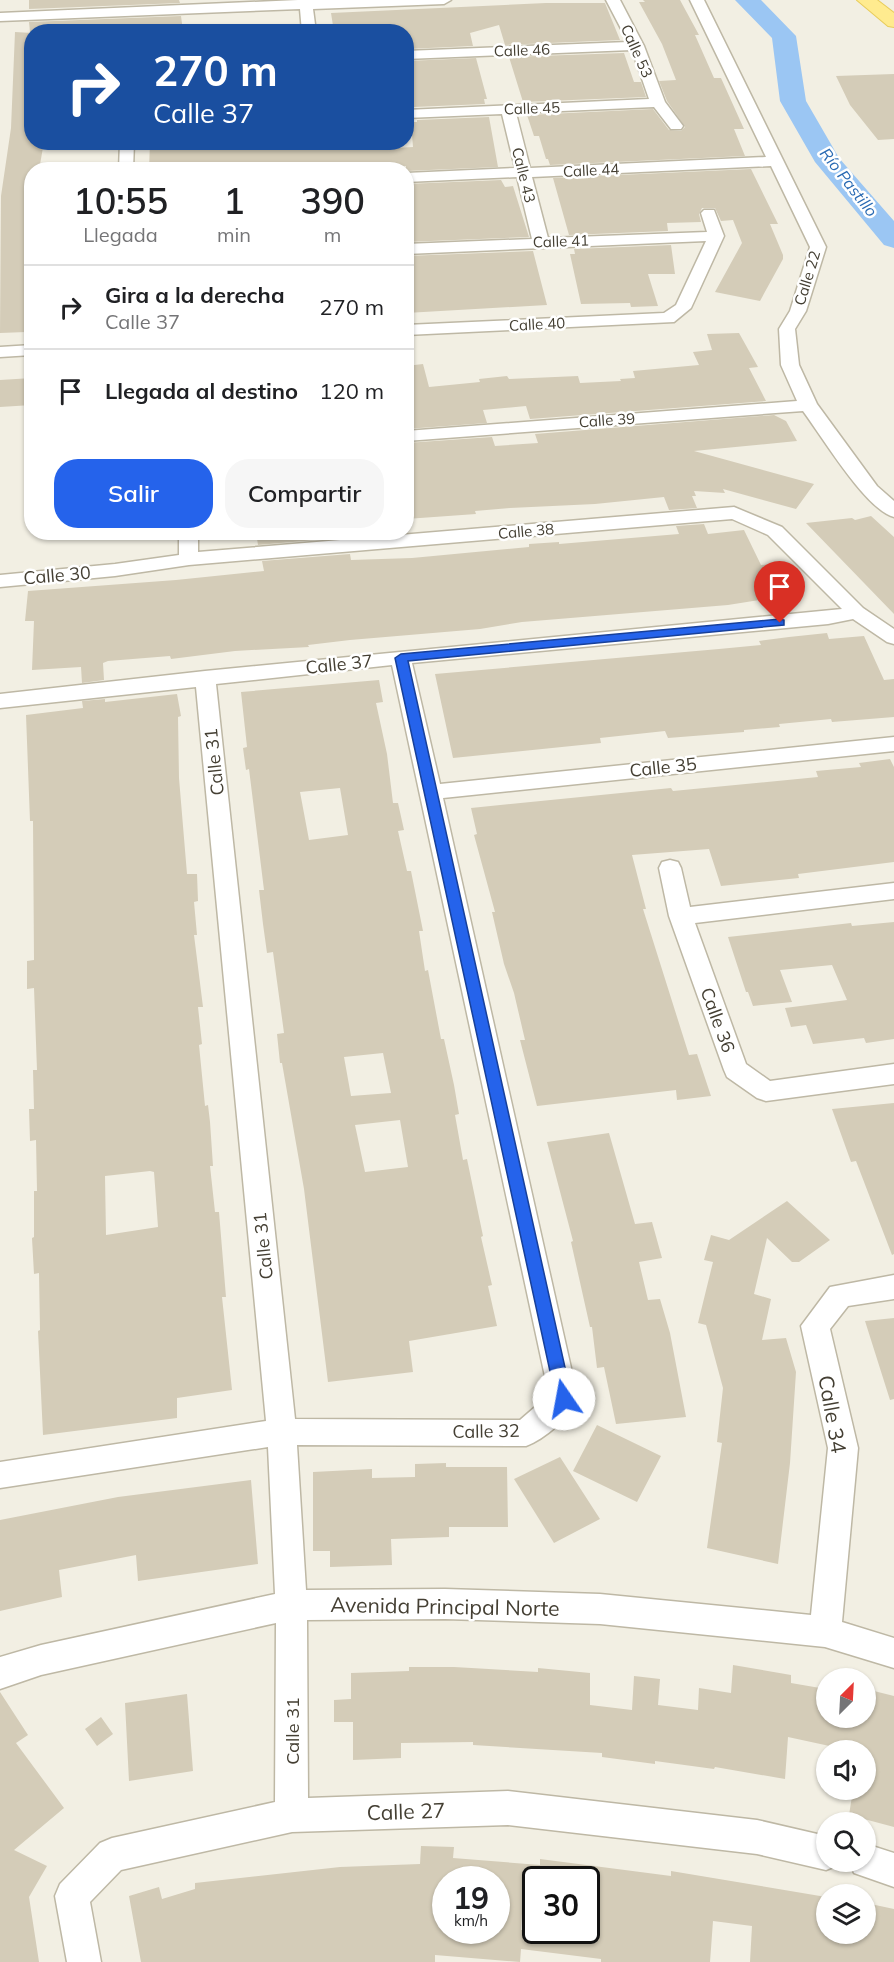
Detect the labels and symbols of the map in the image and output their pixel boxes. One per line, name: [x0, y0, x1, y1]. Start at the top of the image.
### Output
street label: Calle 53: [617, 21, 657, 81]
street label: Calle 46: [494, 40, 550, 60]
street label: Calle 45: [504, 98, 560, 118]
water label: Río Pastillo: [816, 144, 882, 220]
street label: Calle 43: [508, 145, 540, 205]
street label: Calle 44: [562, 159, 620, 181]
street label: Calle 41: [533, 231, 589, 251]
street label: Calle 22: [790, 248, 824, 308]
street label: Calle 40: [508, 313, 566, 335]
street label: Calle 39: [578, 409, 636, 431]
street label: Calle 38: [497, 519, 555, 543]
street label: Calle 30: [22, 561, 92, 589]
pin: [754, 561, 805, 623]
street label: Calle 37: [304, 649, 374, 679]
street label: Calle 31: [199, 727, 229, 797]
street label: Calle 35: [628, 752, 698, 782]
street label: Calle 36: [696, 984, 740, 1056]
street label: Calle 31: [248, 1211, 278, 1281]
position arrow: [532, 1367, 596, 1431]
street label: Calle 34: [813, 1373, 853, 1455]
street label: Calle 32: [452, 1419, 520, 1443]
street label: Avenida Principal Norte: [330, 1591, 560, 1621]
north arrow: [816, 1668, 876, 1728]
street label: Calle 31: [281, 1697, 304, 1765]
street label: Calle 27: [366, 1797, 446, 1825]
speed limit sign: 30: [522, 1866, 600, 1944]

